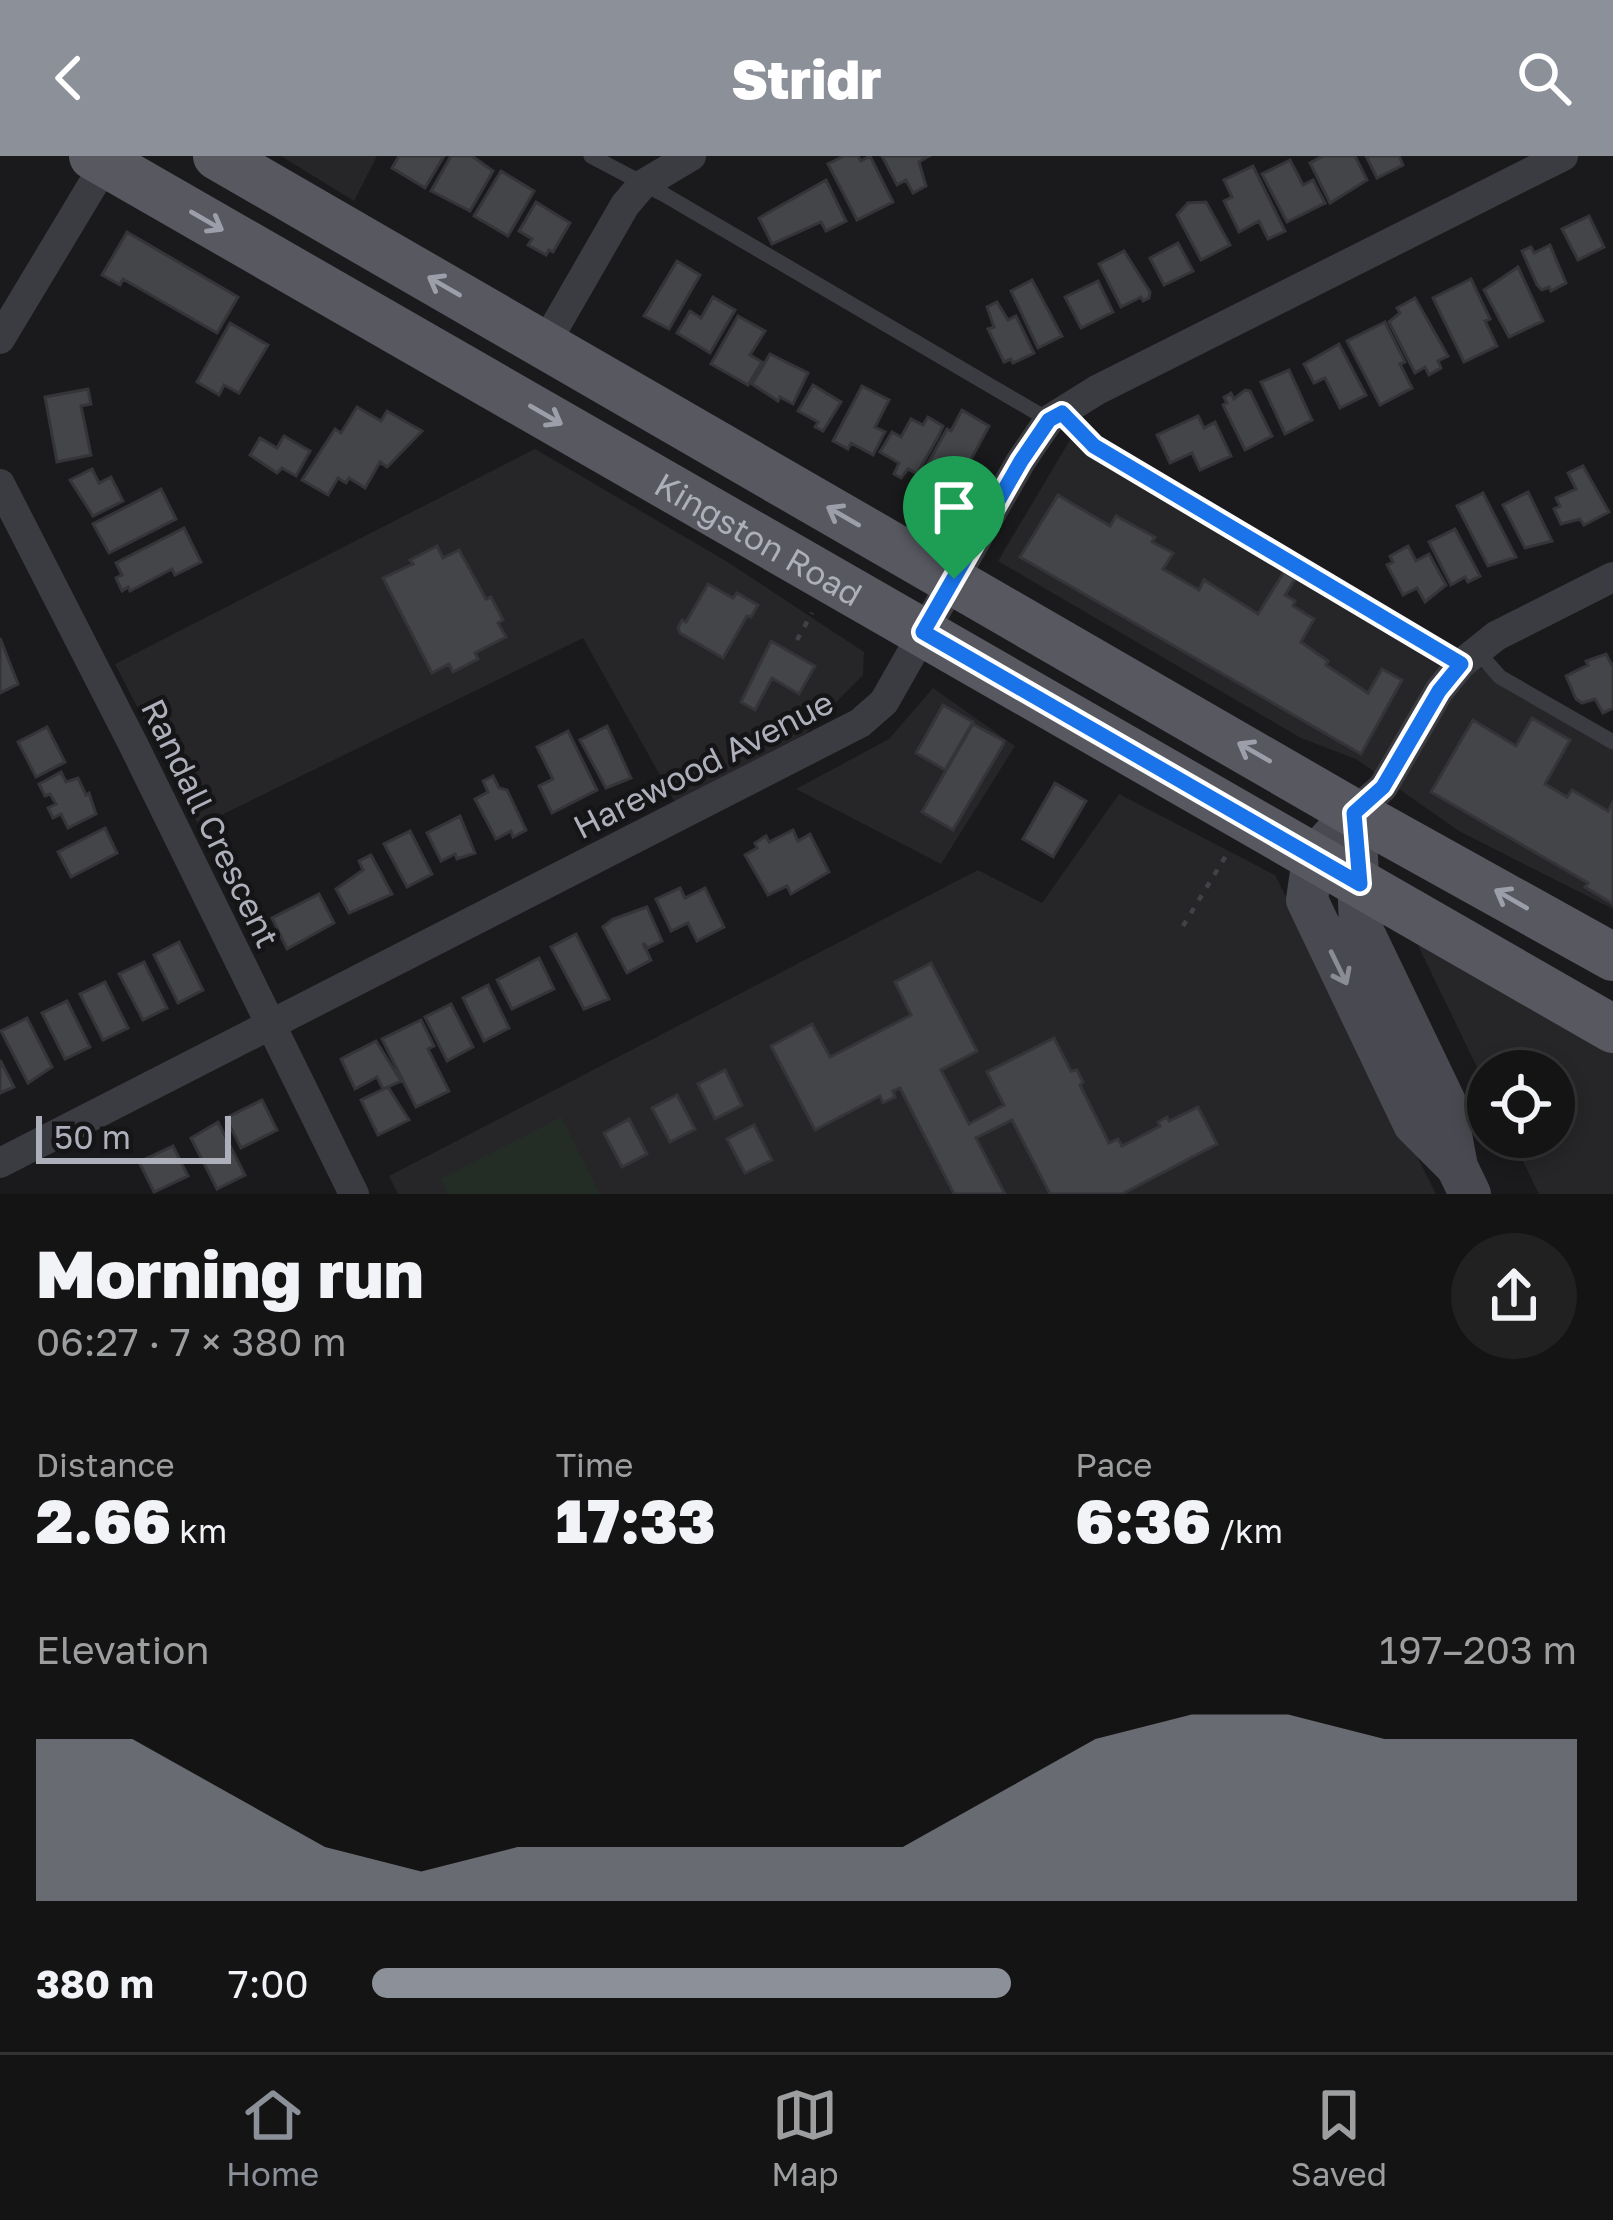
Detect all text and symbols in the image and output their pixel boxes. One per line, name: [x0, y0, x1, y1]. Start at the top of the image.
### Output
icon: back: [36, 45, 102, 111]
icon: search: [1511, 45, 1577, 111]
text: Stridr: [732, 46, 881, 111]
one-way arrow: [189, 210, 224, 234]
one-way arrow: [427, 274, 462, 298]
one-way arrow: [528, 404, 563, 427]
pin: [903, 456, 1005, 579]
street label: Kingston Road: [649, 464, 869, 613]
icon: arrive: [921, 474, 987, 540]
one-way arrow: [826, 503, 861, 527]
street label: Harewood Avenue: [567, 682, 839, 846]
street label: Randall Crescent: [134, 693, 288, 953]
one-way arrow: [1237, 740, 1272, 764]
one-way arrow: [1495, 887, 1530, 910]
one-way arrow: [1329, 949, 1351, 985]
map controls: [1467, 1050, 1575, 1158]
button: locate: [1467, 1050, 1575, 1158]
scale bar: [36, 1110, 231, 1163]
text: 50 m: [54, 1117, 131, 1156]
text: Morning run: [36, 1233, 424, 1313]
button: share: [1451, 1233, 1577, 1359]
text: 06:27 · 7 × 380 m: [36, 1318, 347, 1365]
text: Distance: [36, 1445, 175, 1484]
text: Time: [556, 1445, 633, 1484]
text: Pace: [1075, 1445, 1152, 1484]
text: 2.66: [36, 1484, 171, 1556]
text: 17:33: [556, 1484, 716, 1556]
text: 6:36: [1075, 1484, 1211, 1556]
text: km: [171, 1511, 227, 1550]
text: /km: [1211, 1511, 1283, 1550]
text: Elevation: [36, 1626, 209, 1673]
text: 197–203 m: [1379, 1626, 1577, 1673]
text: 380 m: [36, 1960, 154, 2007]
text: 7:00: [228, 1960, 309, 2007]
tab: Home: [226, 2082, 319, 2193]
tab: Map: [771, 2082, 839, 2193]
tab: Saved: [1291, 2082, 1387, 2193]

